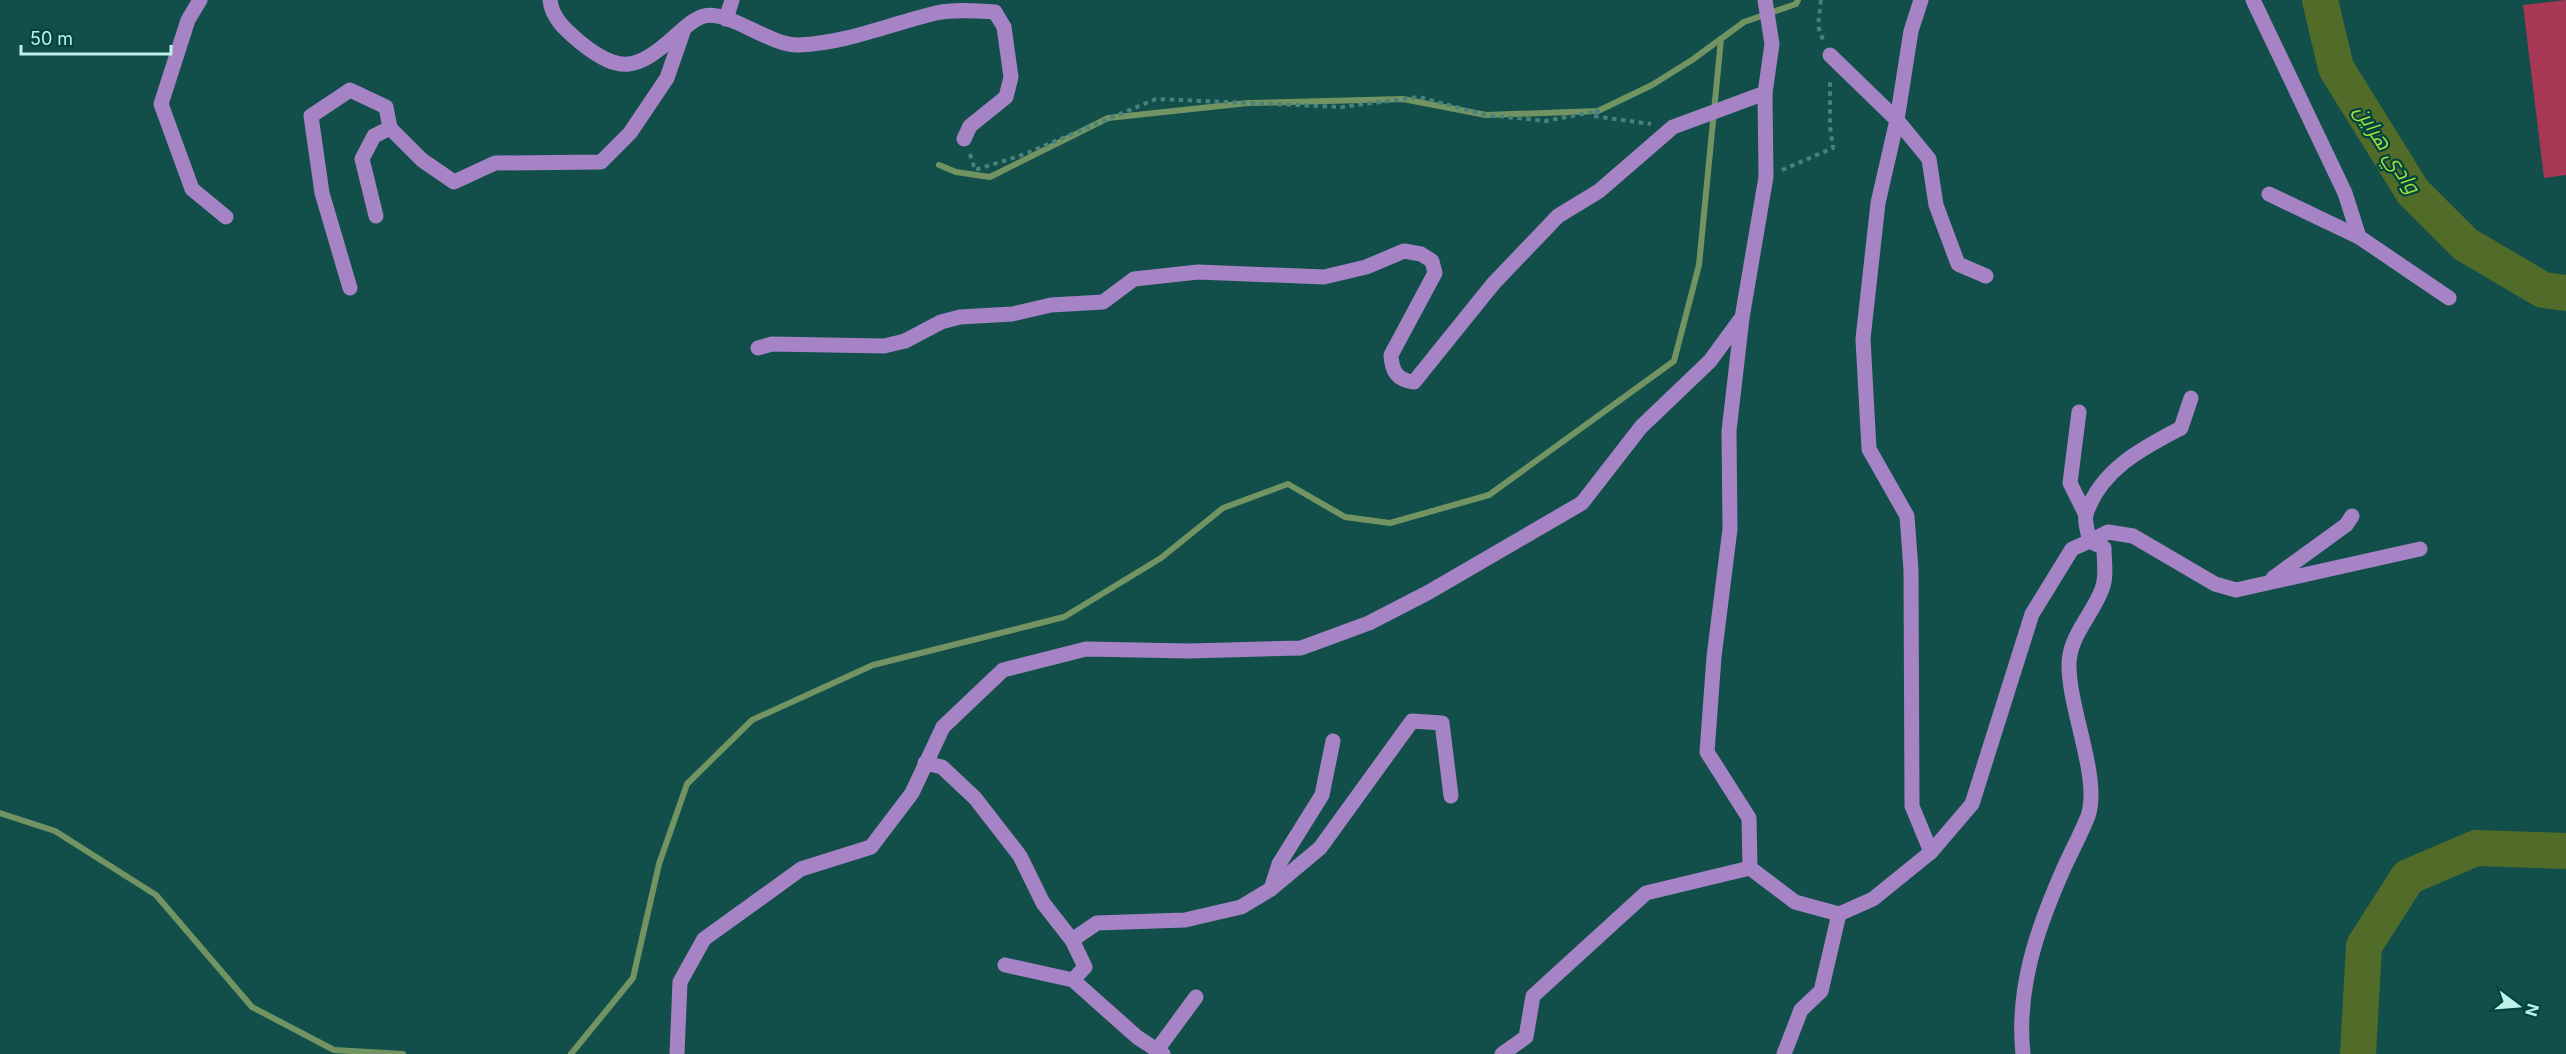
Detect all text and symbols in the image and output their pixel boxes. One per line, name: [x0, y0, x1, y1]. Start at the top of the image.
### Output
scale bar: [21, 18, 171, 56]
text: 50 m: [30, 28, 73, 49]
water label: وادي هراين: [2345, 100, 2426, 202]
north arrow: [2488, 976, 2548, 1036]
text: N: [2521, 1002, 2544, 1019]

